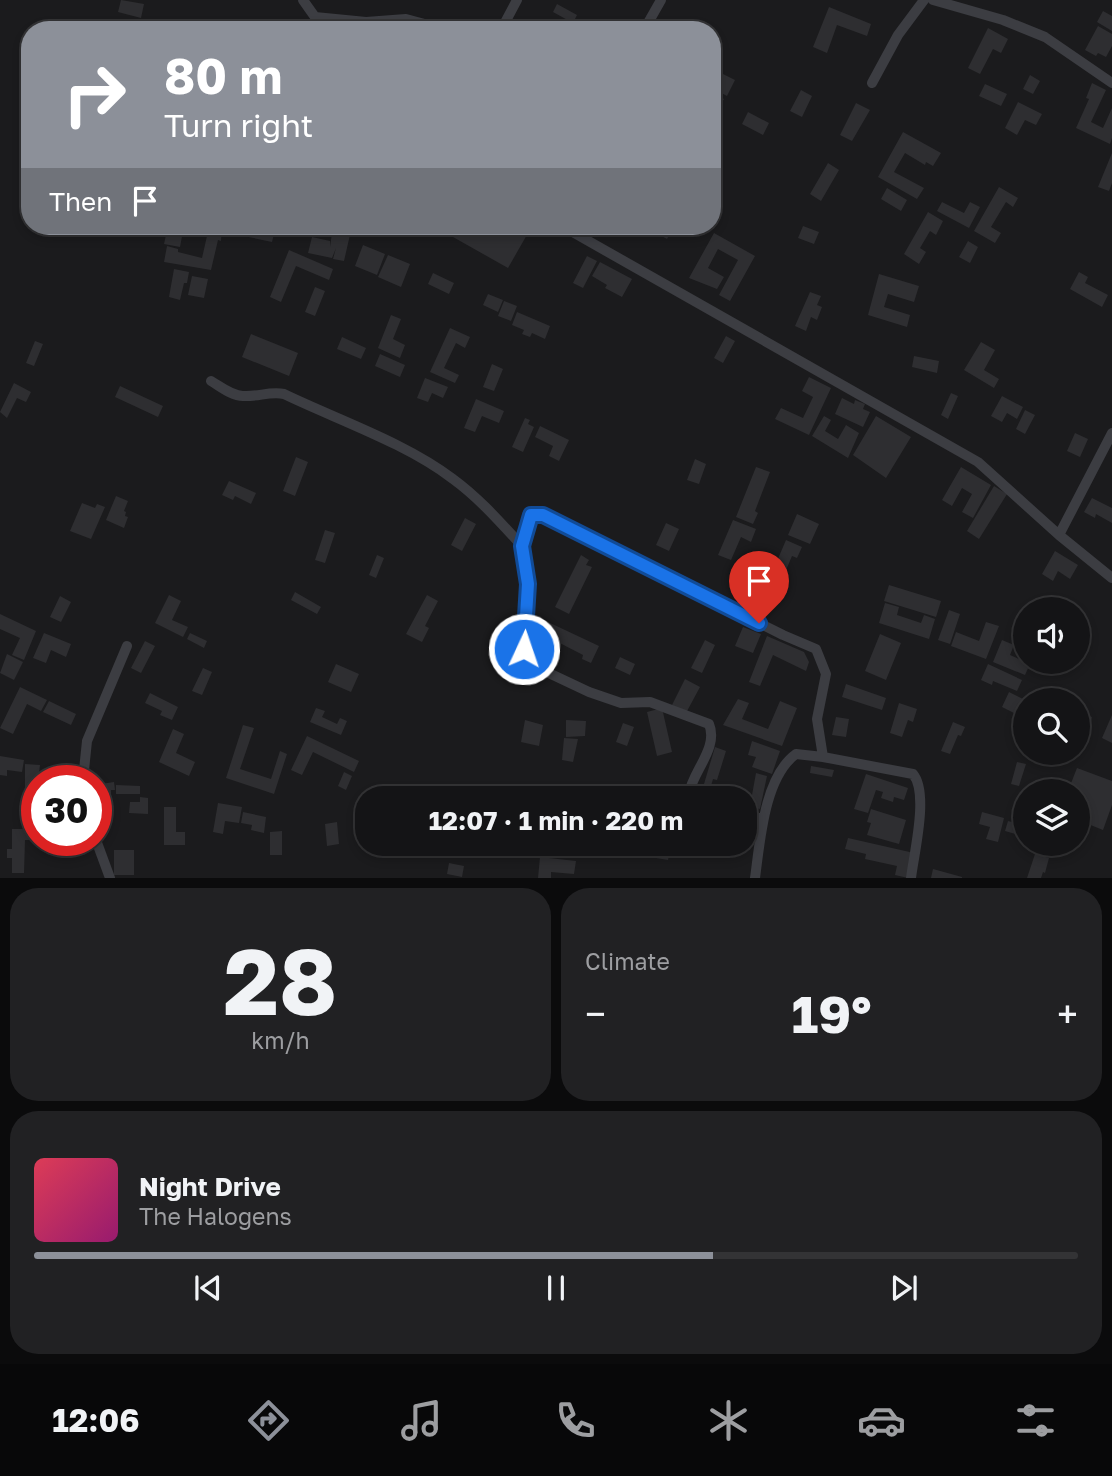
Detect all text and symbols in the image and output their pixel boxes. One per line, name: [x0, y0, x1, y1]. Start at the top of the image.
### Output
text: 80 m: [164, 46, 282, 105]
icon: right: [49, 49, 140, 140]
text: Turn right: [164, 106, 313, 144]
icon: arrive: [126, 182, 164, 220]
text: Then: [49, 186, 112, 217]
pin: [729, 551, 789, 623]
icon: arrive: [740, 562, 778, 600]
map controls: [1013, 597, 1090, 856]
button: sound: [1013, 597, 1090, 674]
position arrow: [487, 612, 561, 686]
button: search: [1013, 688, 1090, 765]
speed limit sign: 30: [21, 765, 112, 856]
button: layers: [1013, 779, 1090, 856]
text: 12:07 · 1 min · 220 m: [429, 805, 683, 836]
text: 28: [224, 926, 337, 1035]
text: Climate: [585, 947, 670, 975]
text: 19°: [791, 982, 872, 1044]
text: −: [585, 991, 606, 1036]
text: +: [1057, 991, 1078, 1036]
text: km/h: [251, 1026, 310, 1054]
text: Night Drive: [139, 1171, 281, 1202]
text: The Halogens: [139, 1202, 292, 1230]
icon: previous: [189, 1269, 227, 1307]
icon: pause: [537, 1269, 575, 1307]
icon: next: [885, 1269, 923, 1307]
icon: directions: [244, 1396, 293, 1445]
icon: music: [397, 1396, 446, 1445]
icon: phone: [551, 1396, 600, 1445]
icon: climate: [704, 1396, 753, 1445]
icon: car: [857, 1396, 906, 1445]
icon: filters: [1011, 1396, 1060, 1445]
text: 12:06: [52, 1401, 140, 1439]

